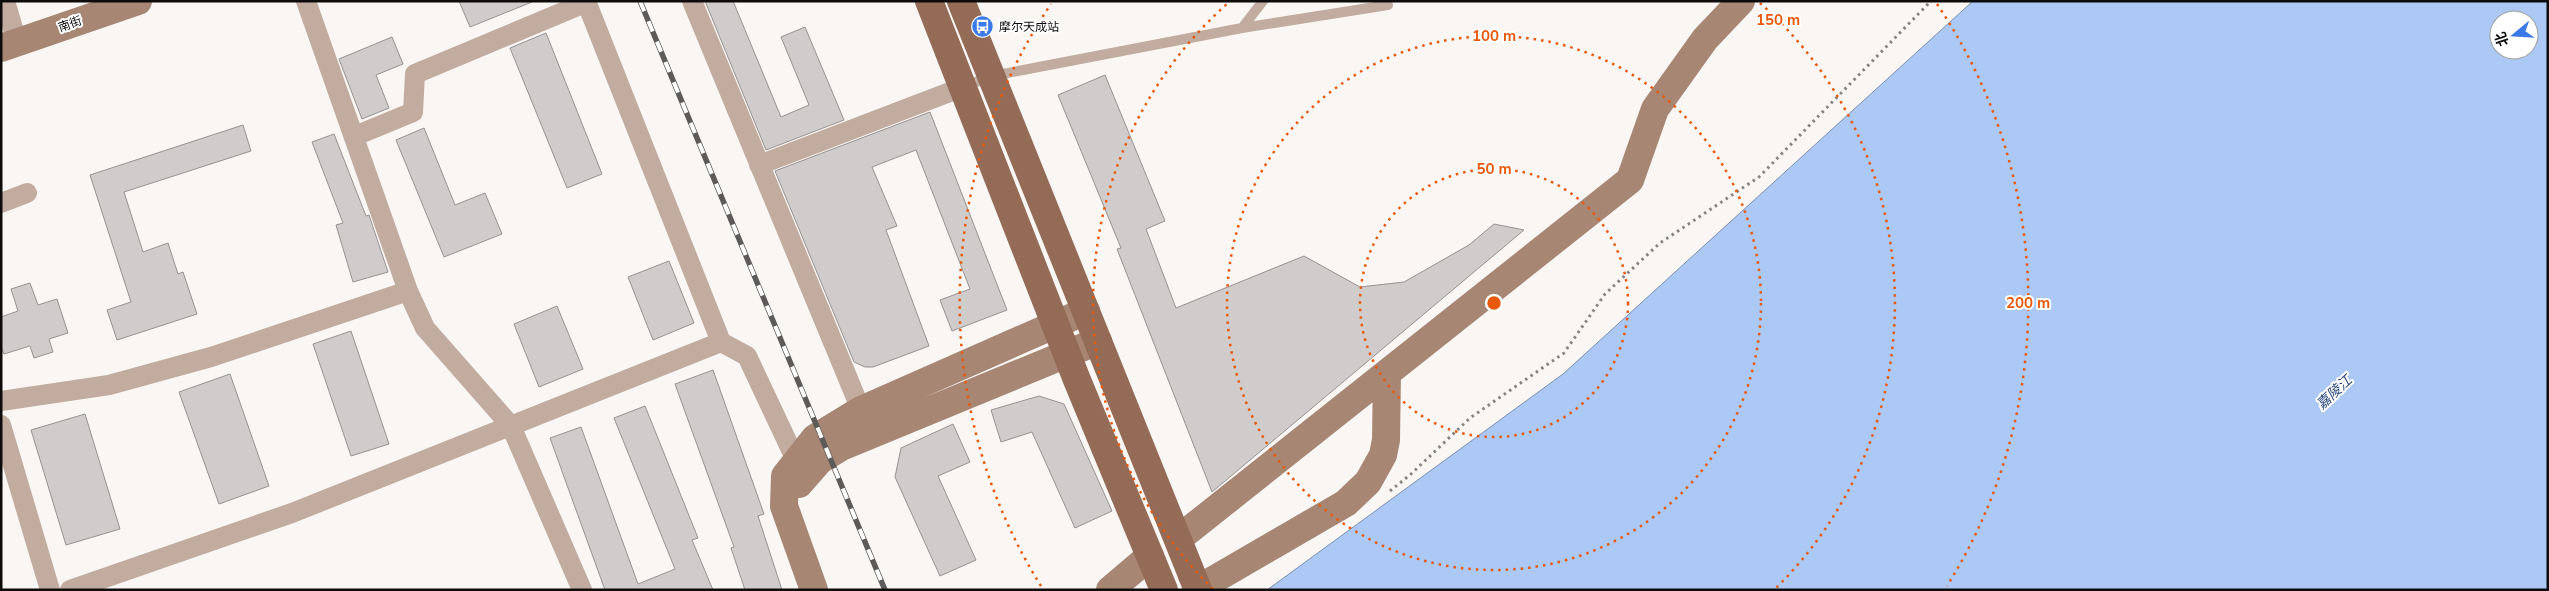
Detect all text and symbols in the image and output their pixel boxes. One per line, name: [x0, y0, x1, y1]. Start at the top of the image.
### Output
text: 150 m: [1756, 10, 1800, 30]
north arrow: [2489, 10, 2539, 60]
street label: 南街: [56, 13, 84, 35]
bus stop icon: 摩尔天成站: [971, 15, 995, 39]
place label: 摩尔天成站: [999, 19, 1059, 35]
text: 100 m: [1472, 26, 1516, 46]
text: 北: [2491, 29, 2513, 48]
text: 50 m: [1476, 159, 1512, 179]
text: 200 m: [2006, 293, 2050, 313]
centre of rings: [1485, 294, 1503, 312]
water label: 嘉陵江: [2313, 370, 2358, 414]

